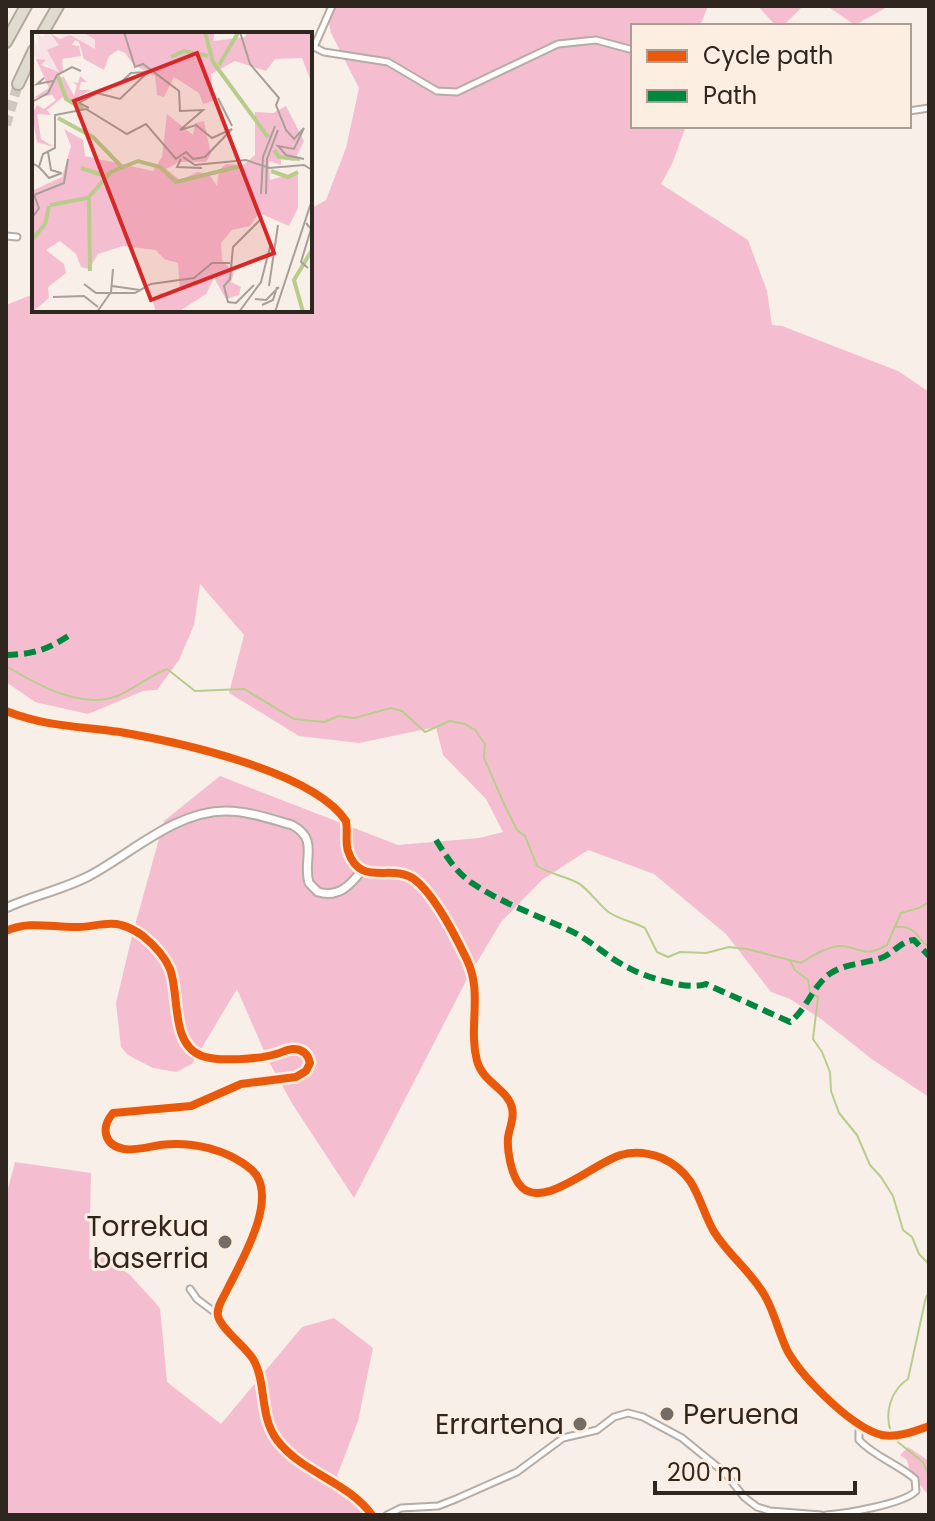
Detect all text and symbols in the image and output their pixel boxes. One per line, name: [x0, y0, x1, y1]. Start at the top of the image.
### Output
legend: [631, 24, 911, 128]
inset map: [32, 32, 312, 312]
text: Cycle path: [703, 39, 833, 72]
text: Path: [703, 79, 757, 112]
place label: Torrekua baserria: [86, 1207, 209, 1278]
marker: Torrekua baserria: [216, 1233, 234, 1251]
place label: Peruena: [683, 1395, 799, 1434]
place label: Errartena: [435, 1405, 564, 1444]
marker: Peruena: [658, 1405, 676, 1423]
marker: Errartena: [571, 1415, 589, 1433]
scale bar: [655, 1445, 855, 1495]
text: 200 m: [667, 1456, 742, 1489]

